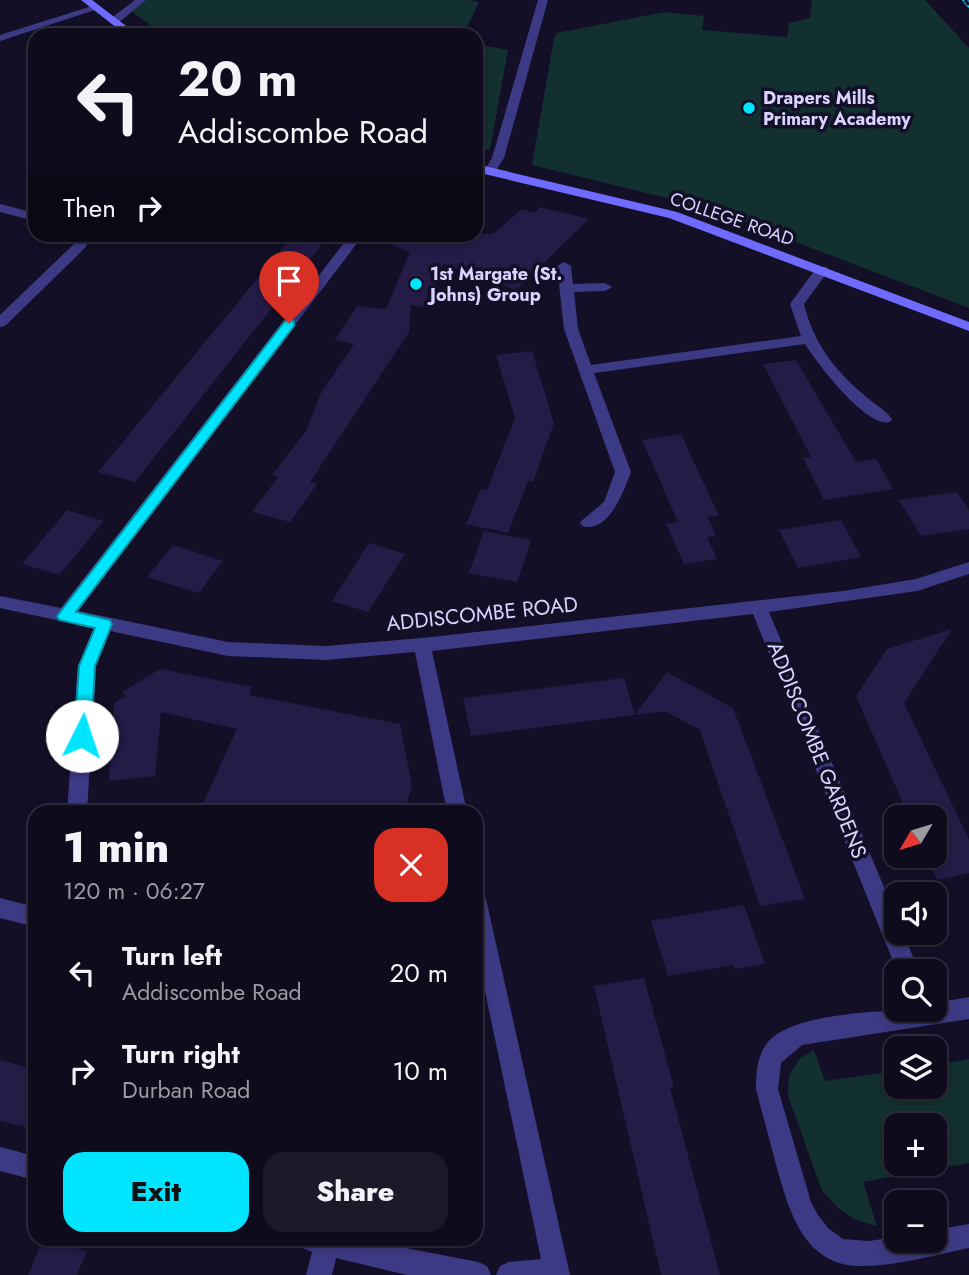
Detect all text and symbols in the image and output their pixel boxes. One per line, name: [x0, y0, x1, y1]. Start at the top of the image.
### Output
text: 20 m: [178, 44, 297, 114]
icon: left: [63, 56, 154, 147]
place label: Drapers Mills Primary Academy: [763, 85, 911, 132]
marker: Drapers Mills Primary Academy: [741, 100, 757, 116]
text: Addiscombe Road: [178, 109, 428, 155]
street label: COLLEGE ROAD: [666, 186, 798, 252]
text: Then: [63, 189, 116, 227]
icon: right: [130, 189, 168, 227]
pin: [259, 251, 319, 323]
place label: 1st Margate (St. Johns) Group: [427, 261, 562, 308]
icon: arrive: [270, 262, 308, 300]
marker: 1st Margate (St. Johns) Group: [408, 276, 424, 292]
street label: ADDISCOMBE ROAD: [385, 589, 579, 639]
street label: ADDISCOMBE GARDENS: [760, 637, 874, 863]
position arrow: [45, 699, 119, 773]
north arrow: [884, 805, 947, 868]
map controls: [884, 805, 947, 1253]
text: 1 min: [63, 817, 169, 878]
button: close: [374, 828, 448, 902]
text: 120 m · 06:27: [63, 874, 205, 908]
button: sound: [884, 882, 947, 945]
text: Turn left: [122, 937, 222, 975]
icon: left: [63, 954, 101, 992]
text: 20 m: [390, 954, 448, 992]
button: search: [884, 959, 947, 1022]
text: Addiscombe Road: [122, 975, 302, 1009]
text: Turn right: [122, 1035, 240, 1073]
button: layers: [884, 1036, 947, 1099]
icon: right: [63, 1052, 101, 1090]
text: 10 m: [393, 1052, 448, 1090]
text: Durban Road: [122, 1073, 250, 1107]
button: +: [884, 1113, 947, 1176]
button: Exit: [63, 1152, 249, 1232]
button: Share: [263, 1152, 448, 1232]
button: −: [884, 1190, 947, 1253]

